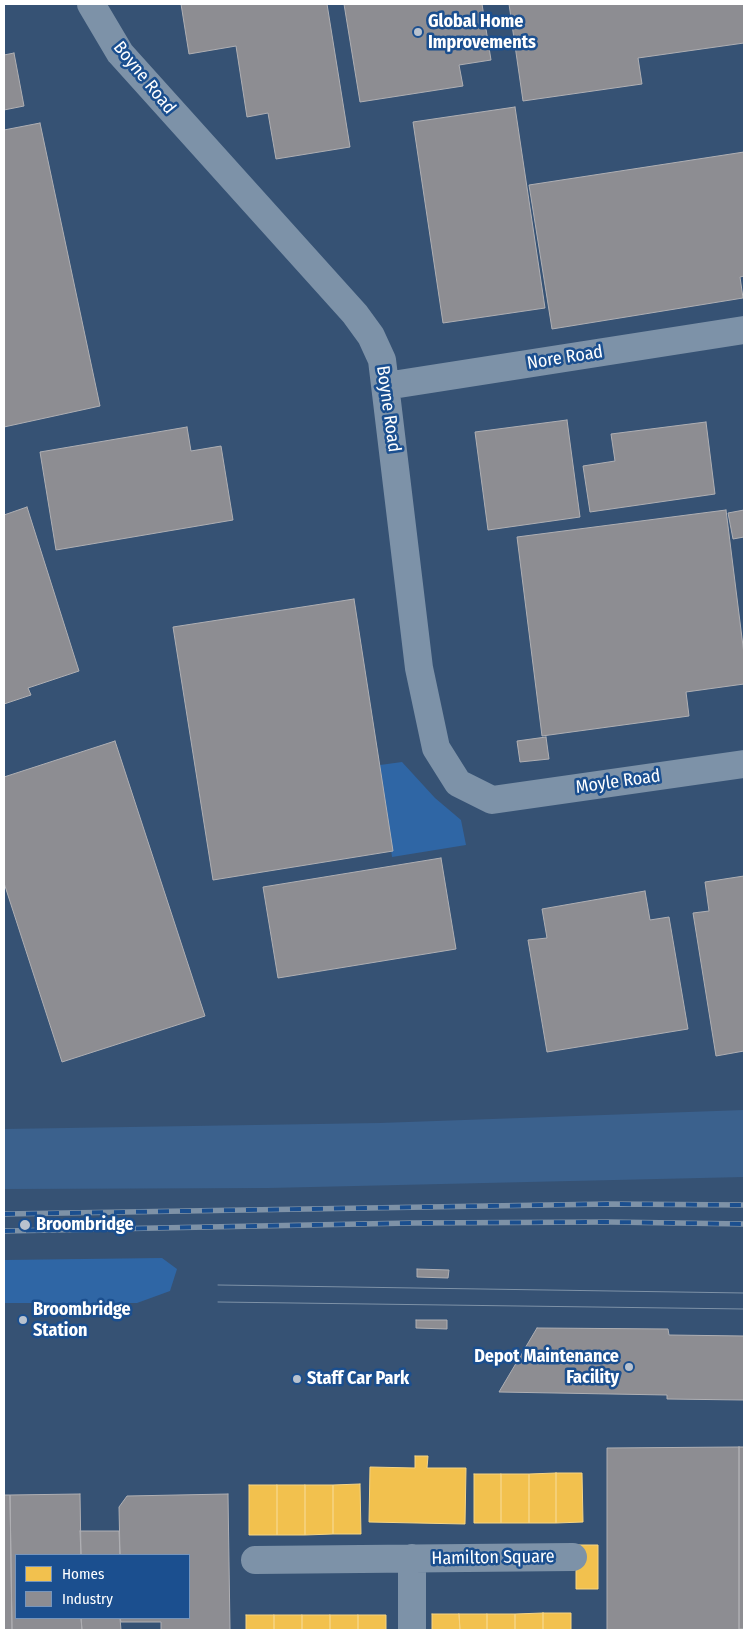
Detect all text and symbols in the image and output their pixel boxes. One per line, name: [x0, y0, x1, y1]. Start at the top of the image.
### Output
place label: Global Home Improvements: [428, 11, 536, 54]
marker: Global Home Improvements: [412, 26, 424, 38]
street label: Boyne Road: [108, 37, 180, 119]
street label: Nore Road: [525, 341, 605, 375]
street label: Boyne Road: [371, 364, 405, 454]
street label: Moyle Road: [574, 765, 662, 799]
place label: Broombridge: [36, 1214, 134, 1236]
marker: Broombridge: [18, 1218, 32, 1232]
place label: Broombridge Station: [33, 1299, 131, 1342]
marker: Broombridge Station: [17, 1314, 29, 1326]
place label: Depot Maintenance Facility: [474, 1346, 619, 1388]
marker: Depot Maintenance Facility: [623, 1361, 635, 1373]
place label: Staff Car Park: [307, 1368, 409, 1390]
marker: Staff Car Park: [291, 1373, 303, 1385]
street label: Hamilton Square: [431, 1546, 555, 1570]
legend: [15, 1554, 190, 1619]
text: Homes: [62, 1565, 104, 1583]
text: Industry: [62, 1590, 113, 1608]

